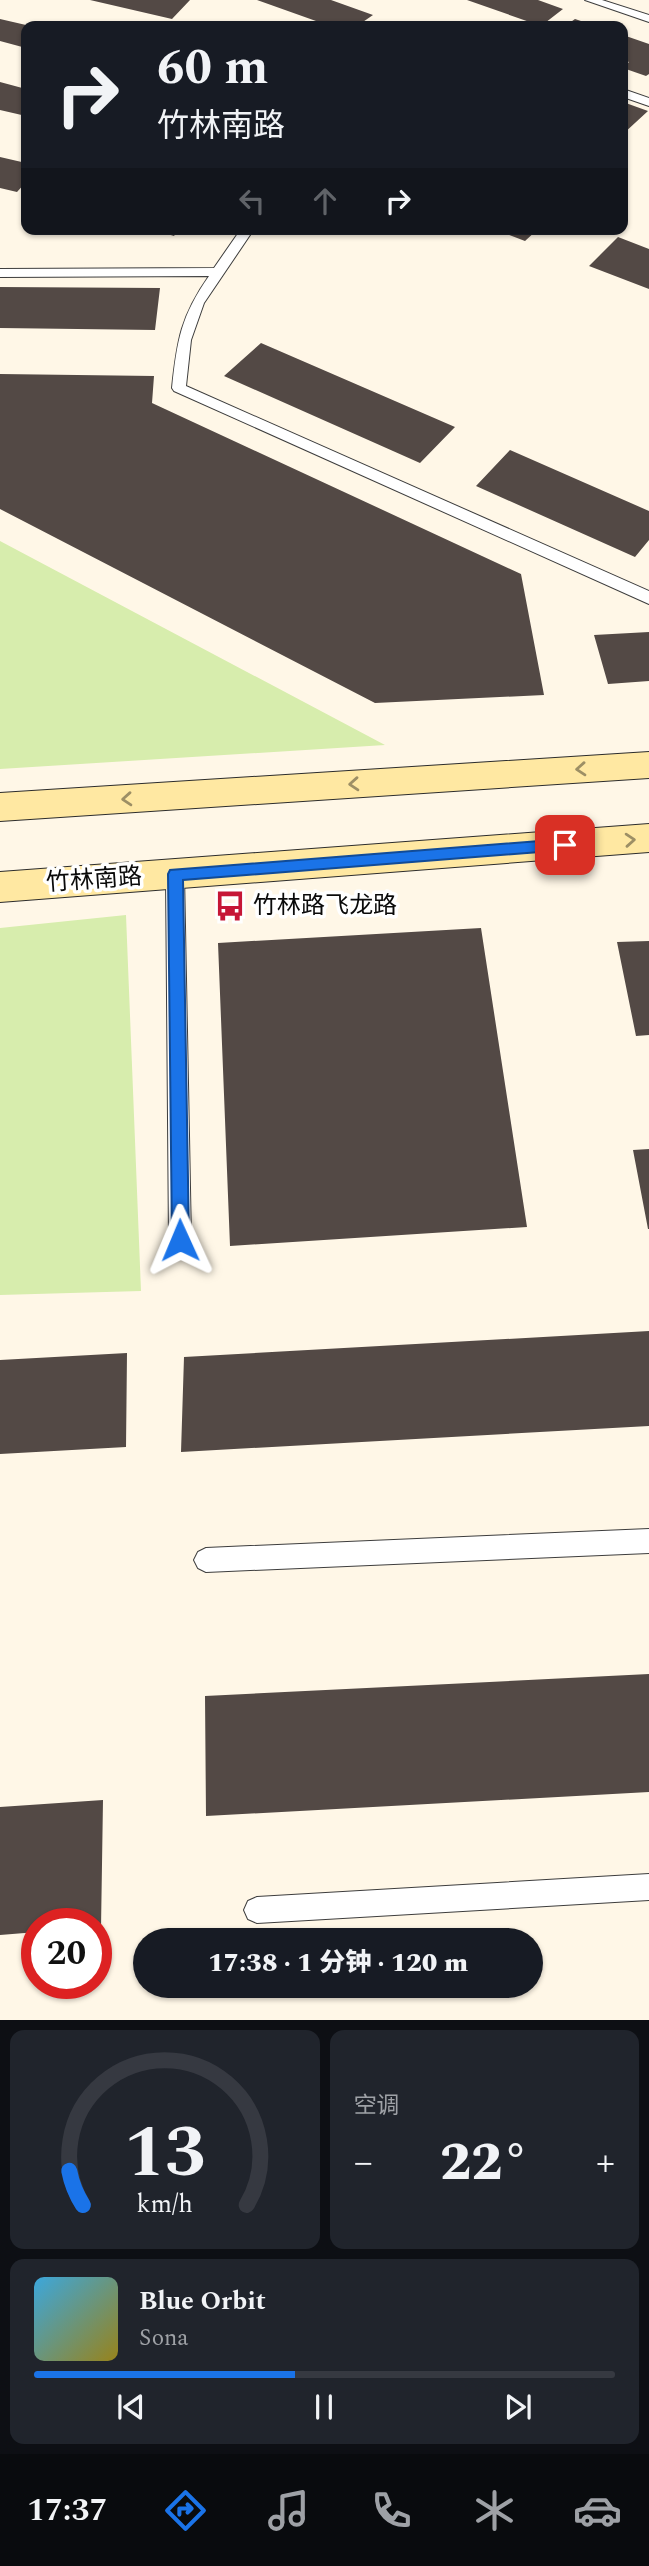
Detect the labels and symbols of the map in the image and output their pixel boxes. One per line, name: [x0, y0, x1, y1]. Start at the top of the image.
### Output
one-way arrow: [575, 761, 586, 776]
one-way arrow: [348, 776, 359, 791]
one-way arrow: [121, 791, 132, 806]
pin: [535, 815, 595, 875]
one-way arrow: [625, 833, 636, 848]
street label: 竹林南路: [45, 859, 143, 901]
place label: 竹林路飞龙路: [253, 888, 397, 924]
bus stop icon: 竹林路飞龙路: [213, 889, 247, 923]
position arrow: [143, 1203, 217, 1277]
speed limit sign: 20: [21, 1908, 112, 1999]

